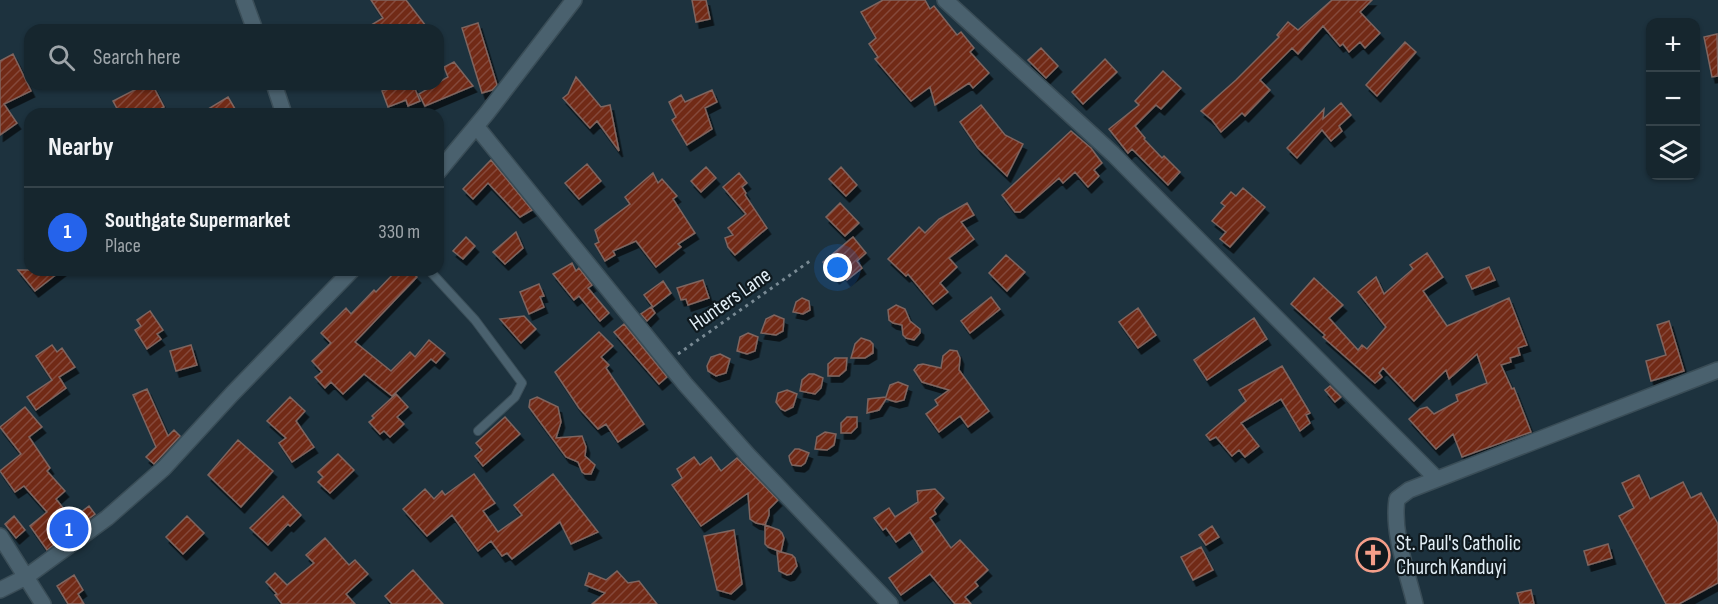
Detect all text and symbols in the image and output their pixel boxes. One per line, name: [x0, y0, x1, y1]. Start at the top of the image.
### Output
map controls: [1646, 18, 1700, 180]
button: +: [1646, 18, 1700, 72]
search box: [24, 24, 444, 90]
icon: search: [45, 41, 78, 74]
text: Search here: [93, 44, 180, 71]
button: −: [1646, 72, 1700, 126]
button: layers: [1646, 126, 1700, 180]
text: Nearby: [48, 132, 114, 163]
text: Southgate Supermarket: [105, 207, 290, 234]
text: 1: [64, 220, 71, 244]
text: 330 m: [378, 220, 420, 244]
text: Place: [105, 234, 141, 258]
your location: [823, 253, 852, 282]
street label: Hunters Lane: [685, 262, 776, 336]
pin: 1: [50, 506, 88, 552]
place label: St. Paul's Catholic Church Kanduyi: [1396, 531, 1521, 580]
church icon: St. Paul's Catholic Church Kanduyi: [1355, 537, 1391, 573]

